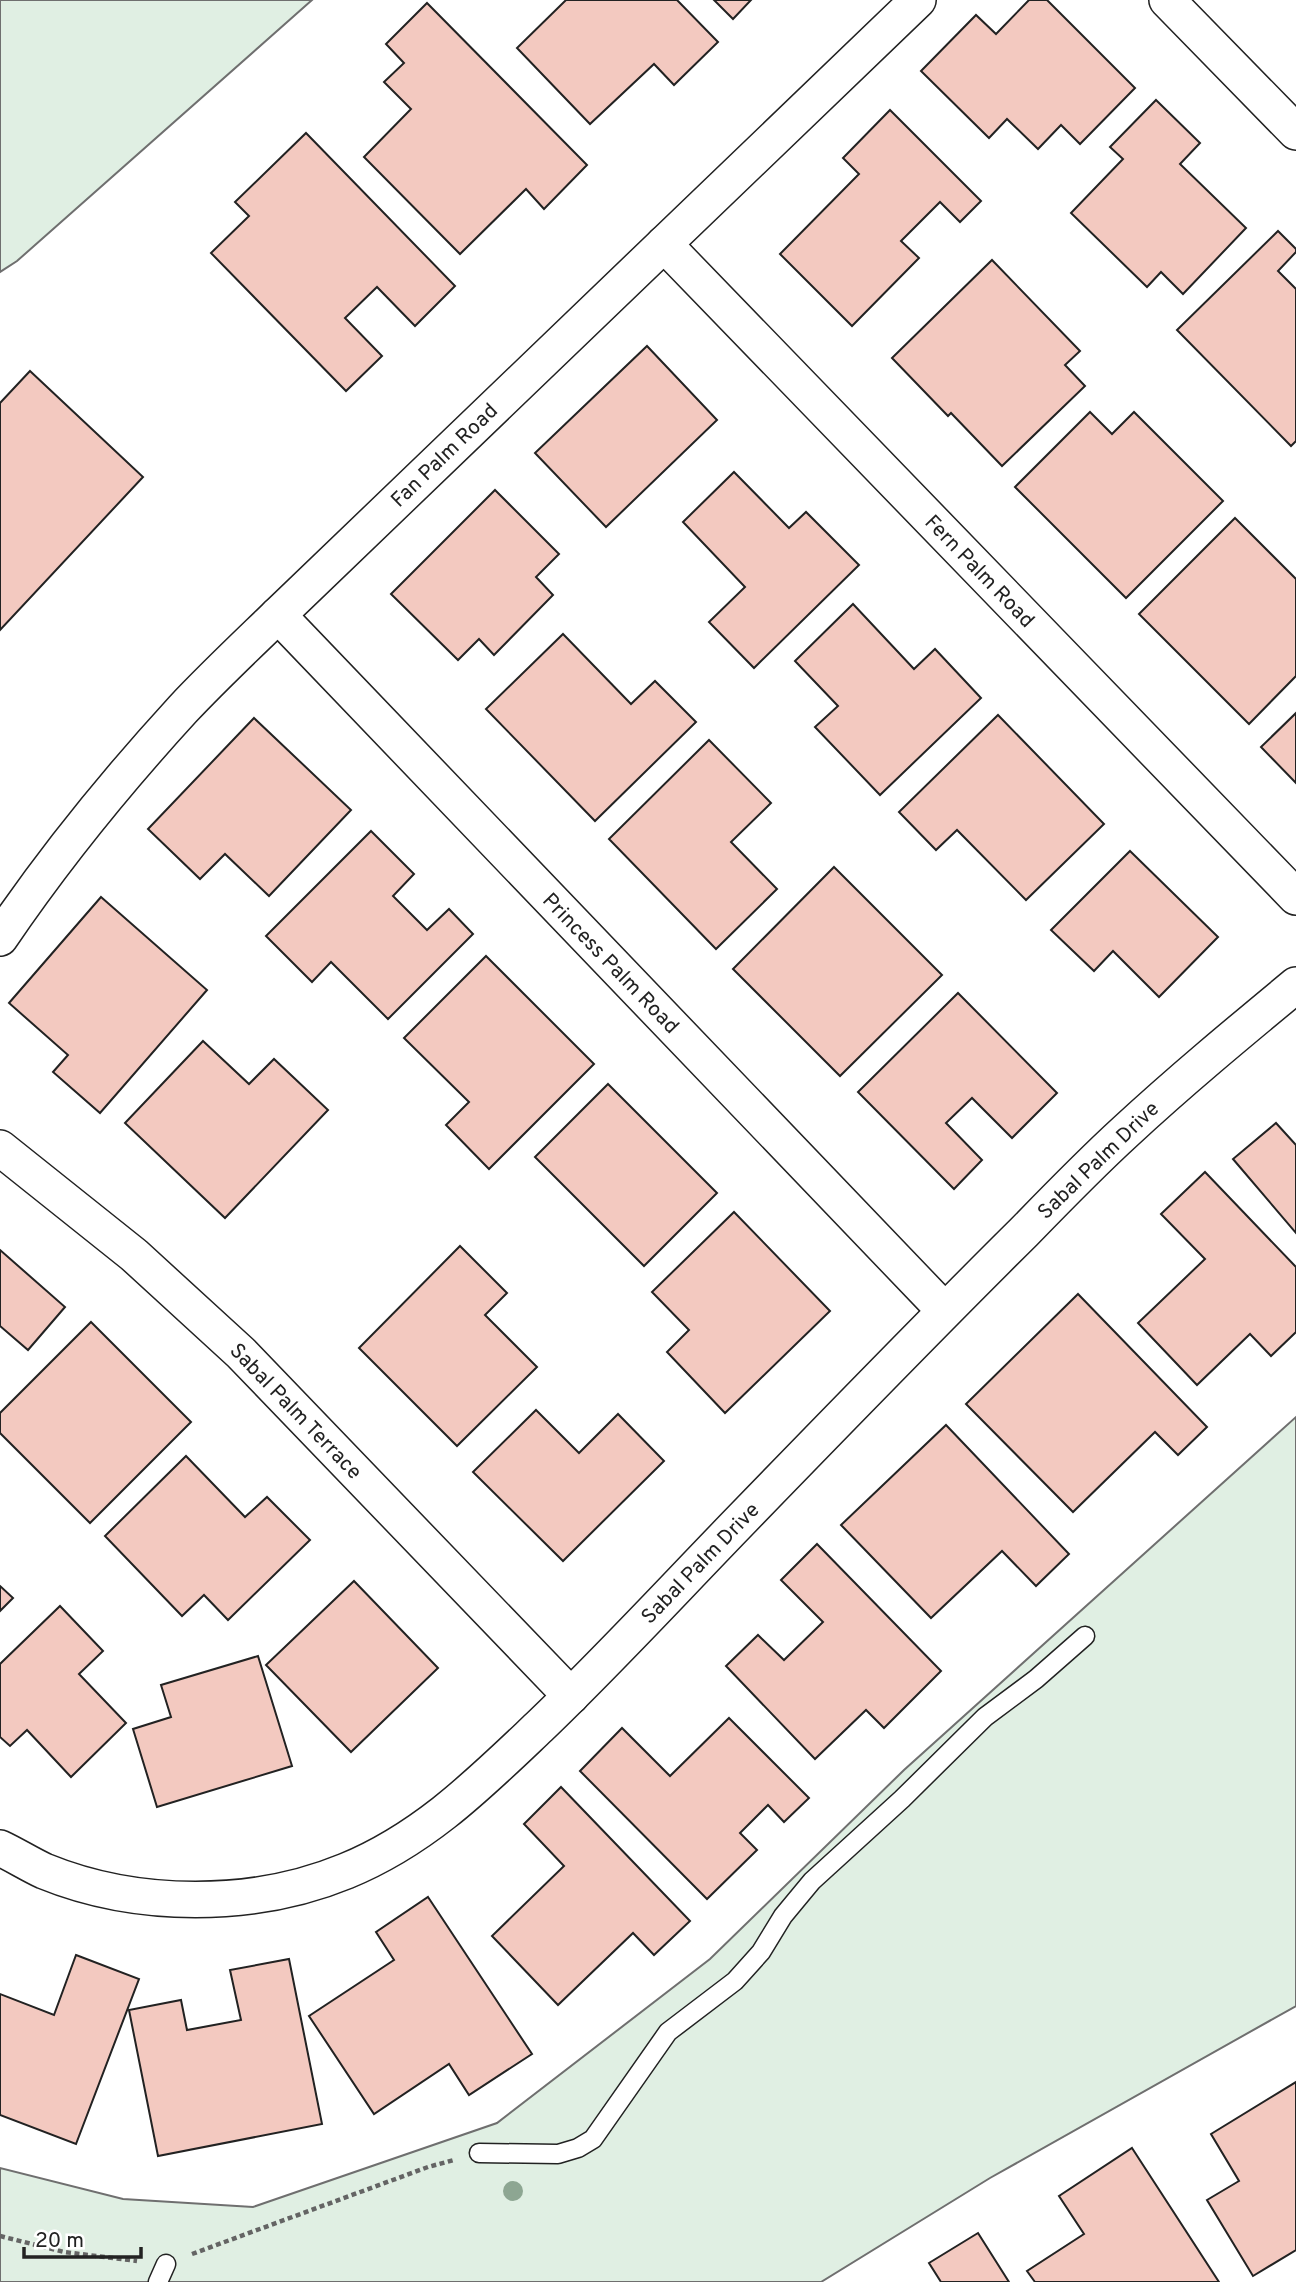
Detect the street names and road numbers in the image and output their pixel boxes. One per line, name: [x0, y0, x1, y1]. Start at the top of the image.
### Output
street label: Fan Palm Road: [386, 398, 504, 514]
street label: Fern Palm Road: [918, 510, 1040, 634]
street label: Princess Palm Road: [536, 888, 684, 1040]
street label: Sabal Palm Drive: [1032, 1096, 1166, 1226]
street label: Sabal Palm Terrace: [223, 1338, 367, 1486]
street label: Sabal Palm Drive: [636, 1497, 766, 1631]

